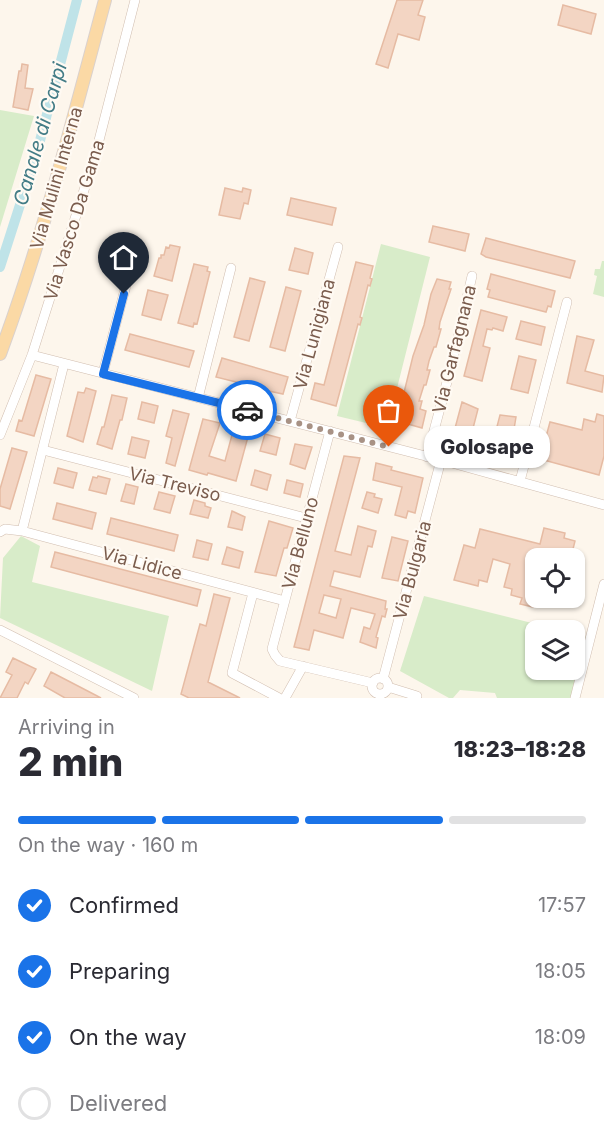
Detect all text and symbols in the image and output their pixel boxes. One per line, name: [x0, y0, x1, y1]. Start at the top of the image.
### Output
water label: Canale di Carpi: [8, 59, 72, 208]
street label: Via Mulini Interna: [26, 104, 86, 252]
street label: Via Vasco Da Gama: [40, 137, 108, 303]
pin: [98, 232, 149, 294]
icon: home: [107, 241, 140, 274]
street label: Via Lunigiana: [289, 276, 339, 392]
street label: Via Garfagnana: [428, 283, 480, 415]
courier: [217, 380, 277, 440]
pin: [363, 385, 414, 447]
icon: car: [231, 394, 264, 427]
icon: bag: [372, 394, 405, 427]
callout: Golosape: [425, 426, 551, 468]
text: Golosape: [440, 435, 534, 459]
street label: Via Treviso: [127, 462, 223, 506]
street label: Via Belluno: [278, 494, 322, 592]
street label: Via Bulgaria: [389, 518, 435, 622]
street label: Via Lidice: [99, 542, 185, 584]
map controls: [525, 548, 585, 680]
button: locate: [525, 548, 585, 608]
button: layers: [525, 620, 585, 680]
text: Arriving in: [18, 715, 115, 739]
text: 18:23–18:28: [454, 736, 586, 762]
text: 2 min: [18, 738, 123, 785]
text: On the way · 160 m: [18, 833, 198, 857]
icon: check: [18, 889, 51, 922]
text: Confirmed: [69, 892, 179, 918]
text: 17:57: [538, 893, 586, 917]
icon: check: [18, 955, 51, 988]
text: Preparing: [69, 958, 170, 984]
text: 18:05: [535, 959, 586, 983]
icon: check: [18, 1021, 51, 1054]
text: On the way: [69, 1024, 187, 1050]
text: 18:09: [535, 1025, 586, 1049]
text: Delivered: [69, 1090, 167, 1116]

